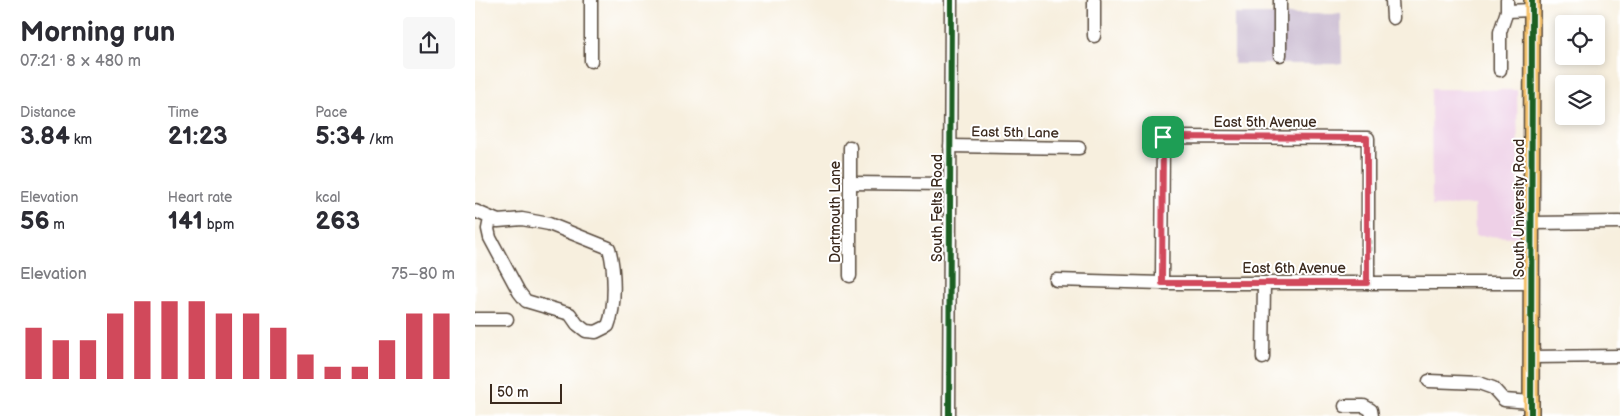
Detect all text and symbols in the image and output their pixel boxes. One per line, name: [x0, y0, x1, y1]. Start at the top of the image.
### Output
map controls: [1555, 15, 1605, 125]
button: locate: [1555, 15, 1605, 65]
text: Morning run: [20, 16, 175, 49]
button: share: [403, 17, 455, 69]
text: 07:21 · 8 × 480 m: [20, 52, 141, 71]
button: layers: [1555, 75, 1605, 125]
text: Distance: [20, 104, 76, 121]
text: Time: [168, 104, 199, 121]
text: Pace: [315, 104, 347, 121]
street label: East 5th Avenue: [1214, 114, 1316, 131]
pin: [1142, 116, 1184, 158]
text: 3.84: [20, 121, 70, 152]
text: 21:23: [168, 121, 228, 152]
text: 5:34: [315, 121, 365, 152]
street label: East 5th Lane: [971, 123, 1059, 142]
icon: arrive: [1149, 123, 1177, 151]
text: km: [70, 131, 92, 148]
text: /km: [365, 131, 394, 148]
street label: South University Road: [1511, 139, 1528, 277]
street label: South Felts Road: [929, 154, 946, 262]
street label: Dartmouth Lane: [827, 161, 844, 263]
text: Elevation: [20, 189, 78, 206]
text: Heart rate: [168, 189, 232, 206]
text: kcal: [315, 189, 340, 206]
text: 56: [20, 206, 50, 237]
text: 141: [168, 206, 203, 237]
text: 263: [315, 206, 360, 237]
text: m: [50, 216, 65, 233]
text: bpm: [203, 216, 234, 233]
street label: East 6th Avenue: [1242, 260, 1346, 277]
text: Elevation: [20, 265, 87, 284]
text: 75–80 m: [391, 265, 455, 284]
scale bar: [490, 381, 563, 404]
text: 50 m: [497, 384, 529, 401]

